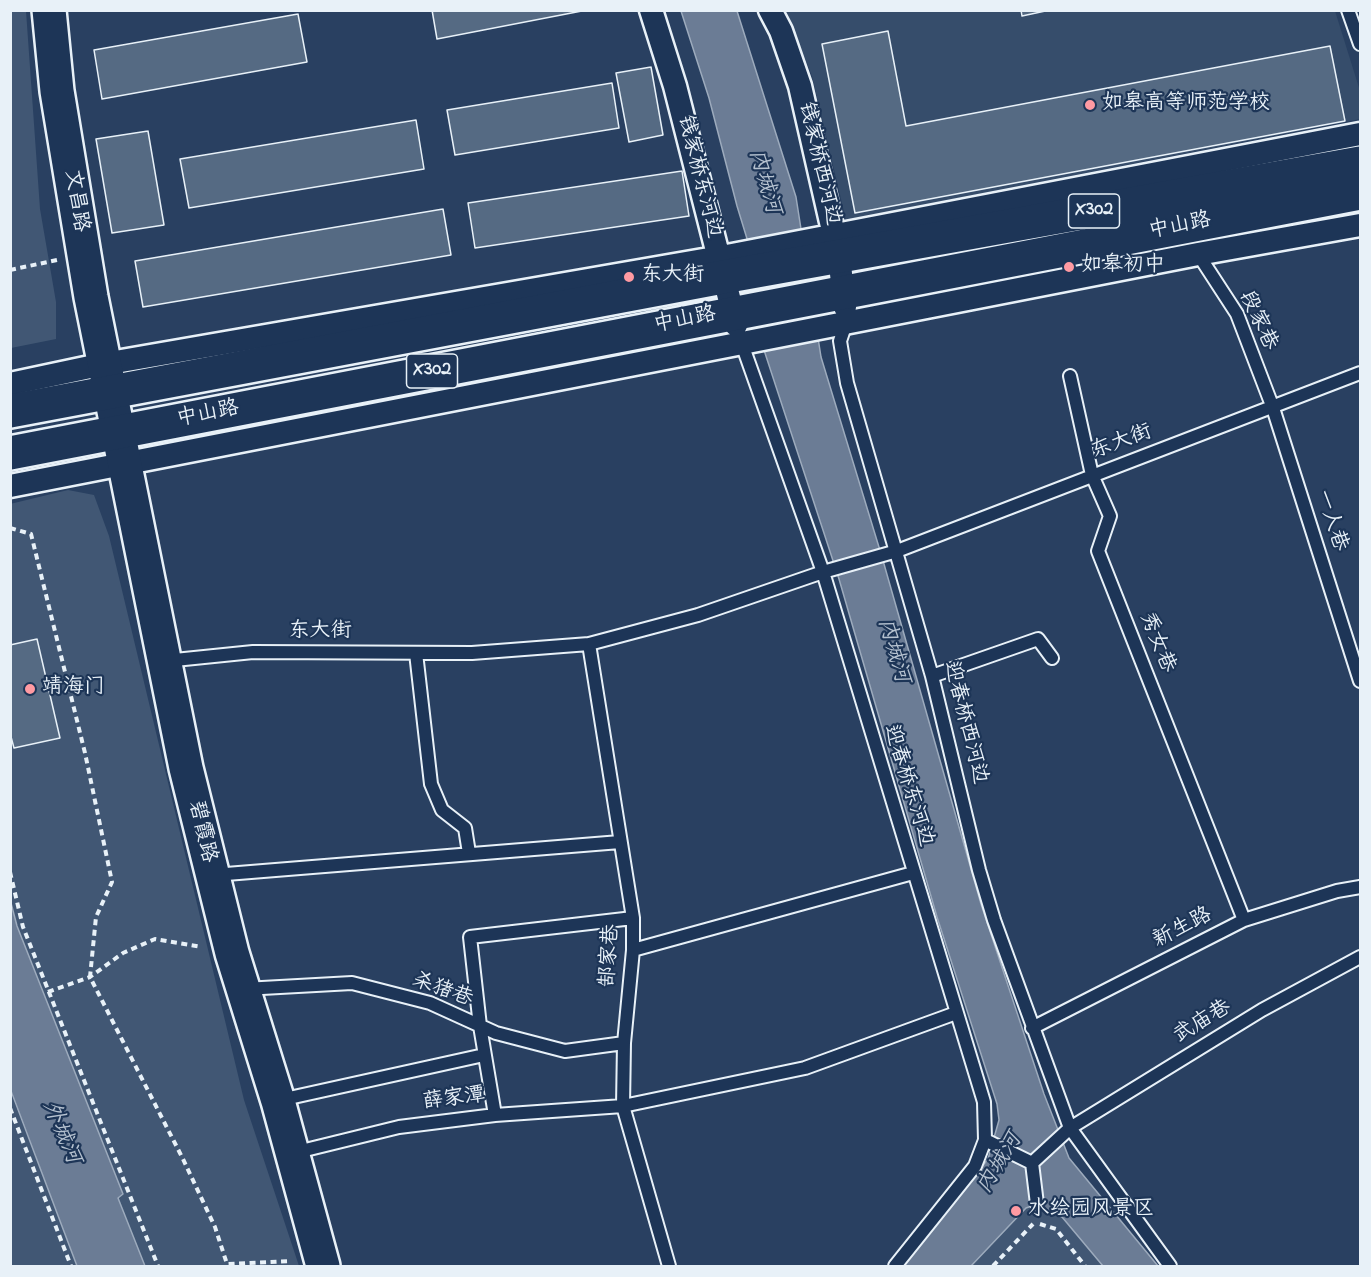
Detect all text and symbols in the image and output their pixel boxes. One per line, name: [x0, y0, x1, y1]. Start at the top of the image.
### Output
place label: 如皋高等师范学校: [1102, 92, 1270, 118]
marker: 如皋高等师范学校: [1083, 98, 1097, 112]
street label: 钱家桥西河边: [792, 100, 844, 228]
street label: 钱家桥东河边: [671, 113, 725, 241]
water label: 内城河: [741, 147, 785, 217]
street label: 文昌路: [58, 168, 92, 234]
road number: X302: [1068, 194, 1120, 228]
street label: 中山路: [1147, 209, 1213, 245]
place label: 如皋初中: [1081, 254, 1165, 280]
marker: 如皋初中: [1062, 260, 1076, 274]
place label: 东大街: [641, 264, 704, 290]
marker: 东大街: [622, 270, 636, 284]
street label: 段家巷: [1232, 287, 1282, 355]
street label: 中山路: [652, 303, 718, 339]
road number: X302: [406, 354, 458, 388]
street label: 中山路: [175, 397, 241, 433]
street label: 东大街: [1088, 420, 1156, 466]
street label: 一人巷: [1308, 487, 1352, 555]
street label: 秀女巷: [1133, 609, 1179, 677]
water label: 内城河: [870, 616, 914, 686]
street label: 东大街: [289, 620, 351, 646]
street label: 迎春桥西河边: [937, 659, 991, 787]
place label: 靖海门: [42, 676, 105, 702]
marker: 靖海门: [23, 682, 37, 696]
street label: 迎春桥东河边: [877, 722, 937, 850]
street label: 碧霞路: [182, 798, 220, 866]
street label: 新生路: [1149, 903, 1217, 955]
street label: 郜家巷: [596, 924, 626, 988]
street label: 杀猪巷: [408, 968, 476, 1014]
street label: 武庙巷: [1170, 996, 1236, 1050]
street label: 薛家潭: [421, 1084, 487, 1116]
water label: 外城河: [35, 1097, 85, 1169]
water label: 内城河: [973, 1129, 1029, 1199]
place label: 水绘园风景区: [1028, 1198, 1154, 1224]
marker: 水绘园风景区: [1009, 1204, 1023, 1218]

